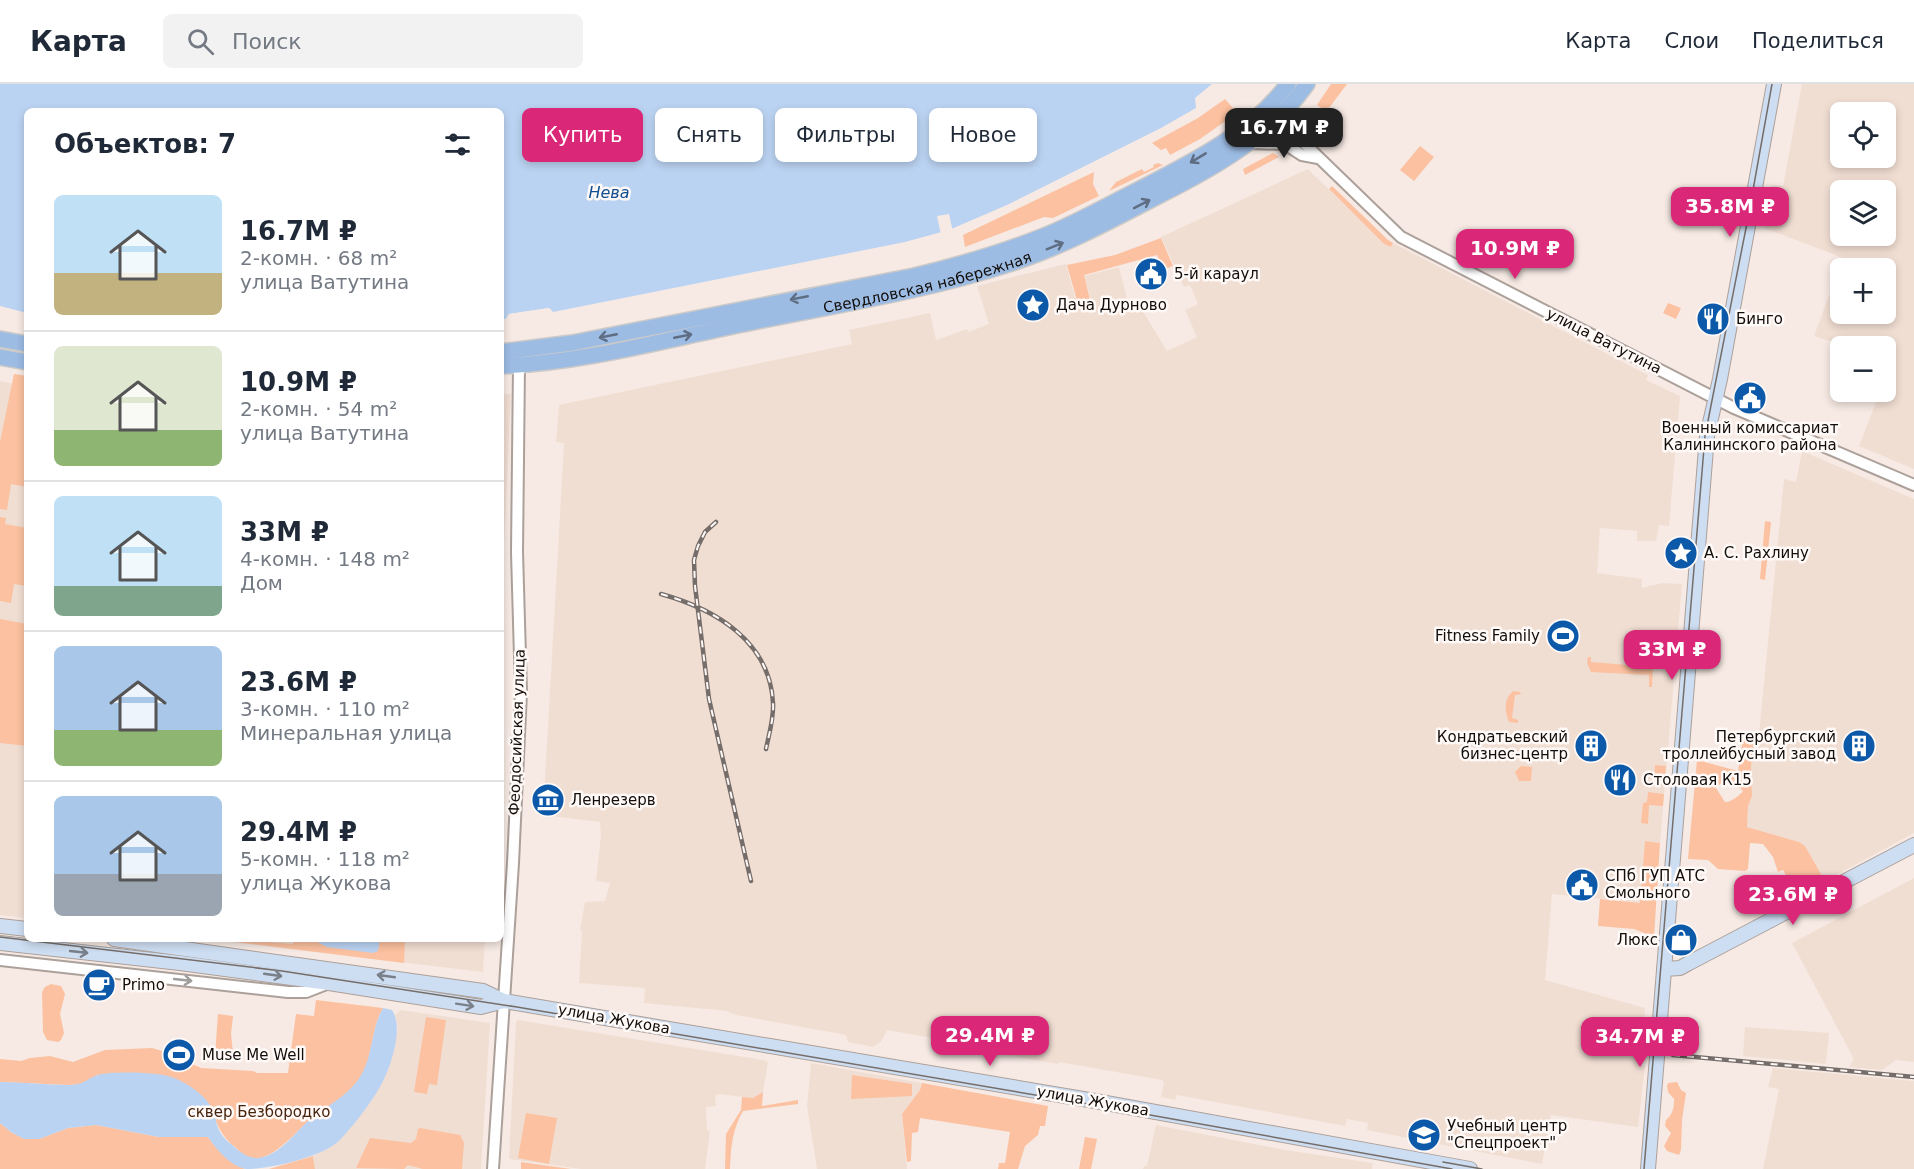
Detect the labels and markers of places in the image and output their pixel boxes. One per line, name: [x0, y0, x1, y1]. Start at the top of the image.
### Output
pin: 16.7M ₽: [1229, 108, 1339, 159]
pin: 35.8M ₽: [1675, 187, 1785, 238]
pin: 10.9M ₽: [1460, 229, 1570, 280]
public building icon: 5-й караул: [1133, 256, 1169, 292]
place label: 5-й караул: [1174, 265, 1259, 283]
place icon: Дача Дурново: [1015, 287, 1051, 323]
place label: Дача Дурново: [1056, 296, 1167, 314]
restaurant icon: Бинго: [1695, 301, 1731, 337]
place label: Бинго: [1736, 310, 1783, 328]
public building icon: Военный комиссариат Калининского района: [1732, 380, 1768, 416]
place label: Военный комиссариат Калининского района: [1662, 419, 1839, 454]
place icon: А. С. Рахлину: [1663, 535, 1699, 571]
place label: А. С. Рахлину: [1704, 544, 1809, 562]
sports icon: Fitness Family: [1545, 618, 1581, 654]
place label: Fitness Family: [1435, 627, 1540, 645]
pin: 33M ₽: [1630, 630, 1714, 681]
place label: Кондратьевский бизнес-центр: [1437, 728, 1568, 763]
building icon: Кондратьевский бизнес-центр: [1573, 728, 1609, 764]
place label: Петербургский троллейбусный завод: [1662, 728, 1836, 763]
building icon: Петербургский троллейбусный завод: [1841, 728, 1877, 764]
restaurant icon: Столовая К15: [1602, 762, 1638, 798]
place label: Столовая К15: [1643, 771, 1752, 789]
museum icon: Ленрезерв: [530, 782, 566, 818]
place label: Ленрезерв: [571, 791, 656, 809]
public building icon: СПб ГУП АТС Смольного: [1564, 867, 1600, 903]
place label: СПб ГУП АТС Смольного: [1605, 867, 1705, 902]
pin: 23.6M ₽: [1738, 875, 1848, 926]
shop icon: Люкс: [1663, 922, 1699, 958]
place label: Люкс: [1617, 931, 1658, 949]
cafe icon: Primo: [81, 967, 117, 1003]
place label: Primo: [122, 976, 165, 994]
pin: 29.4M ₽: [935, 1016, 1045, 1067]
pin: 34.7M ₽: [1585, 1017, 1695, 1068]
sports icon: Muse Me Well: [161, 1037, 197, 1073]
place label: Muse Me Well: [202, 1046, 305, 1064]
school or university icon: Учебный центр "Спецпроект": [1406, 1117, 1442, 1153]
place label: Учебный центр "Спецпроект": [1447, 1117, 1567, 1152]

